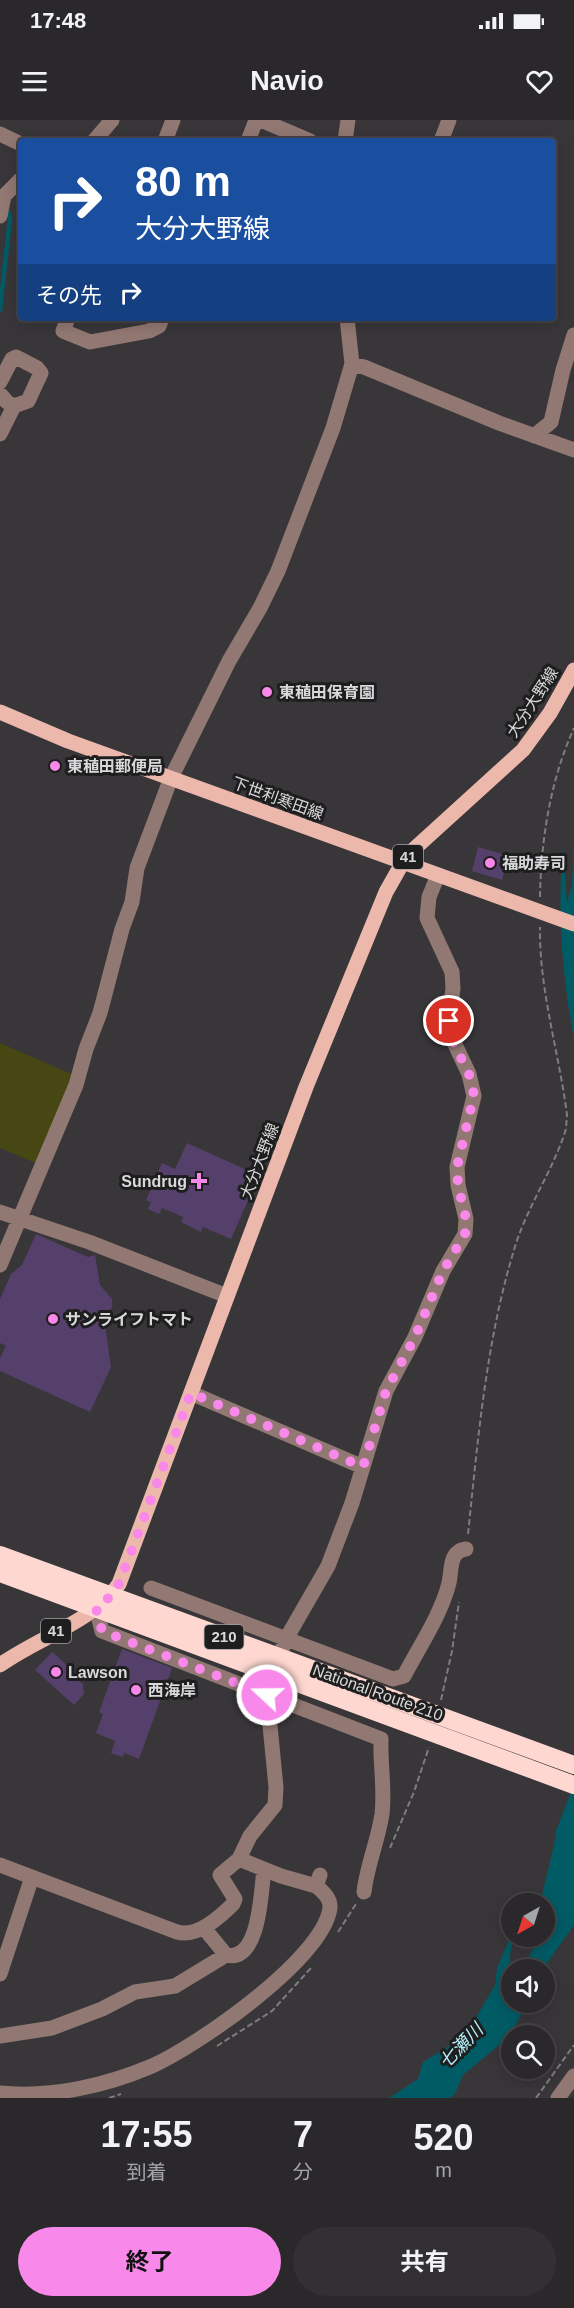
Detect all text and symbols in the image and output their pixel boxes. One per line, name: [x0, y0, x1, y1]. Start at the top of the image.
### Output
text: 17:48: [30, 8, 86, 33]
icon: menu: [18, 65, 51, 98]
icon: heart: [523, 65, 556, 98]
text: Navio: [250, 66, 324, 96]
text: 80 m: [135, 158, 231, 205]
icon: right: [36, 162, 114, 240]
text: 大分大野線: [135, 214, 270, 244]
icon: right: [114, 276, 147, 309]
text: その先: [36, 283, 102, 308]
street label: 大分大野線: [504, 664, 561, 740]
place label: 東稙田保育園: [279, 683, 375, 701]
marker: 東稙田保育園: [260, 685, 274, 699]
place label: 東稙田郵便局: [67, 757, 163, 775]
marker: 東稙田郵便局: [48, 759, 62, 773]
street label: 下世利寒田線: [230, 774, 326, 823]
road number: 41: [393, 845, 423, 869]
place label: 福助寿司: [502, 855, 566, 872]
marker: 福助寿司: [483, 856, 497, 870]
pin: [423, 995, 474, 1046]
icon: arrive: [432, 1004, 465, 1037]
street label: 大分大野線: [237, 1121, 282, 1202]
place label: Sundrug: [121, 1173, 187, 1190]
marker: Sundrug: [192, 1174, 206, 1188]
place label: サンライフトマト: [65, 1311, 193, 1328]
marker: サンライフトマト: [46, 1312, 60, 1326]
road number: 41: [41, 1619, 71, 1643]
road number: 210: [204, 1625, 244, 1649]
street label: National Route 210: [311, 1661, 445, 1724]
position arrow: [235, 1663, 299, 1727]
place label: Lawson: [68, 1664, 128, 1681]
marker: Lawson: [49, 1665, 63, 1679]
place label: 西海岸: [148, 1682, 196, 1699]
marker: 西海岸: [129, 1683, 143, 1697]
north arrow: [501, 1893, 555, 1947]
map controls: [501, 1893, 555, 2079]
button: sound: [501, 1959, 555, 2013]
water label: 七瀬川: [435, 2018, 488, 2072]
button: search: [501, 2025, 555, 2079]
text: 17:55: [100, 2114, 193, 2155]
text: 7: [293, 2114, 313, 2155]
text: 520: [413, 2117, 474, 2158]
text: m: [435, 2159, 452, 2181]
text: 到着: [126, 2161, 166, 2183]
text: 分: [293, 2161, 313, 2183]
button: 終了: [18, 2227, 281, 2296]
button: 共有: [293, 2227, 556, 2296]

